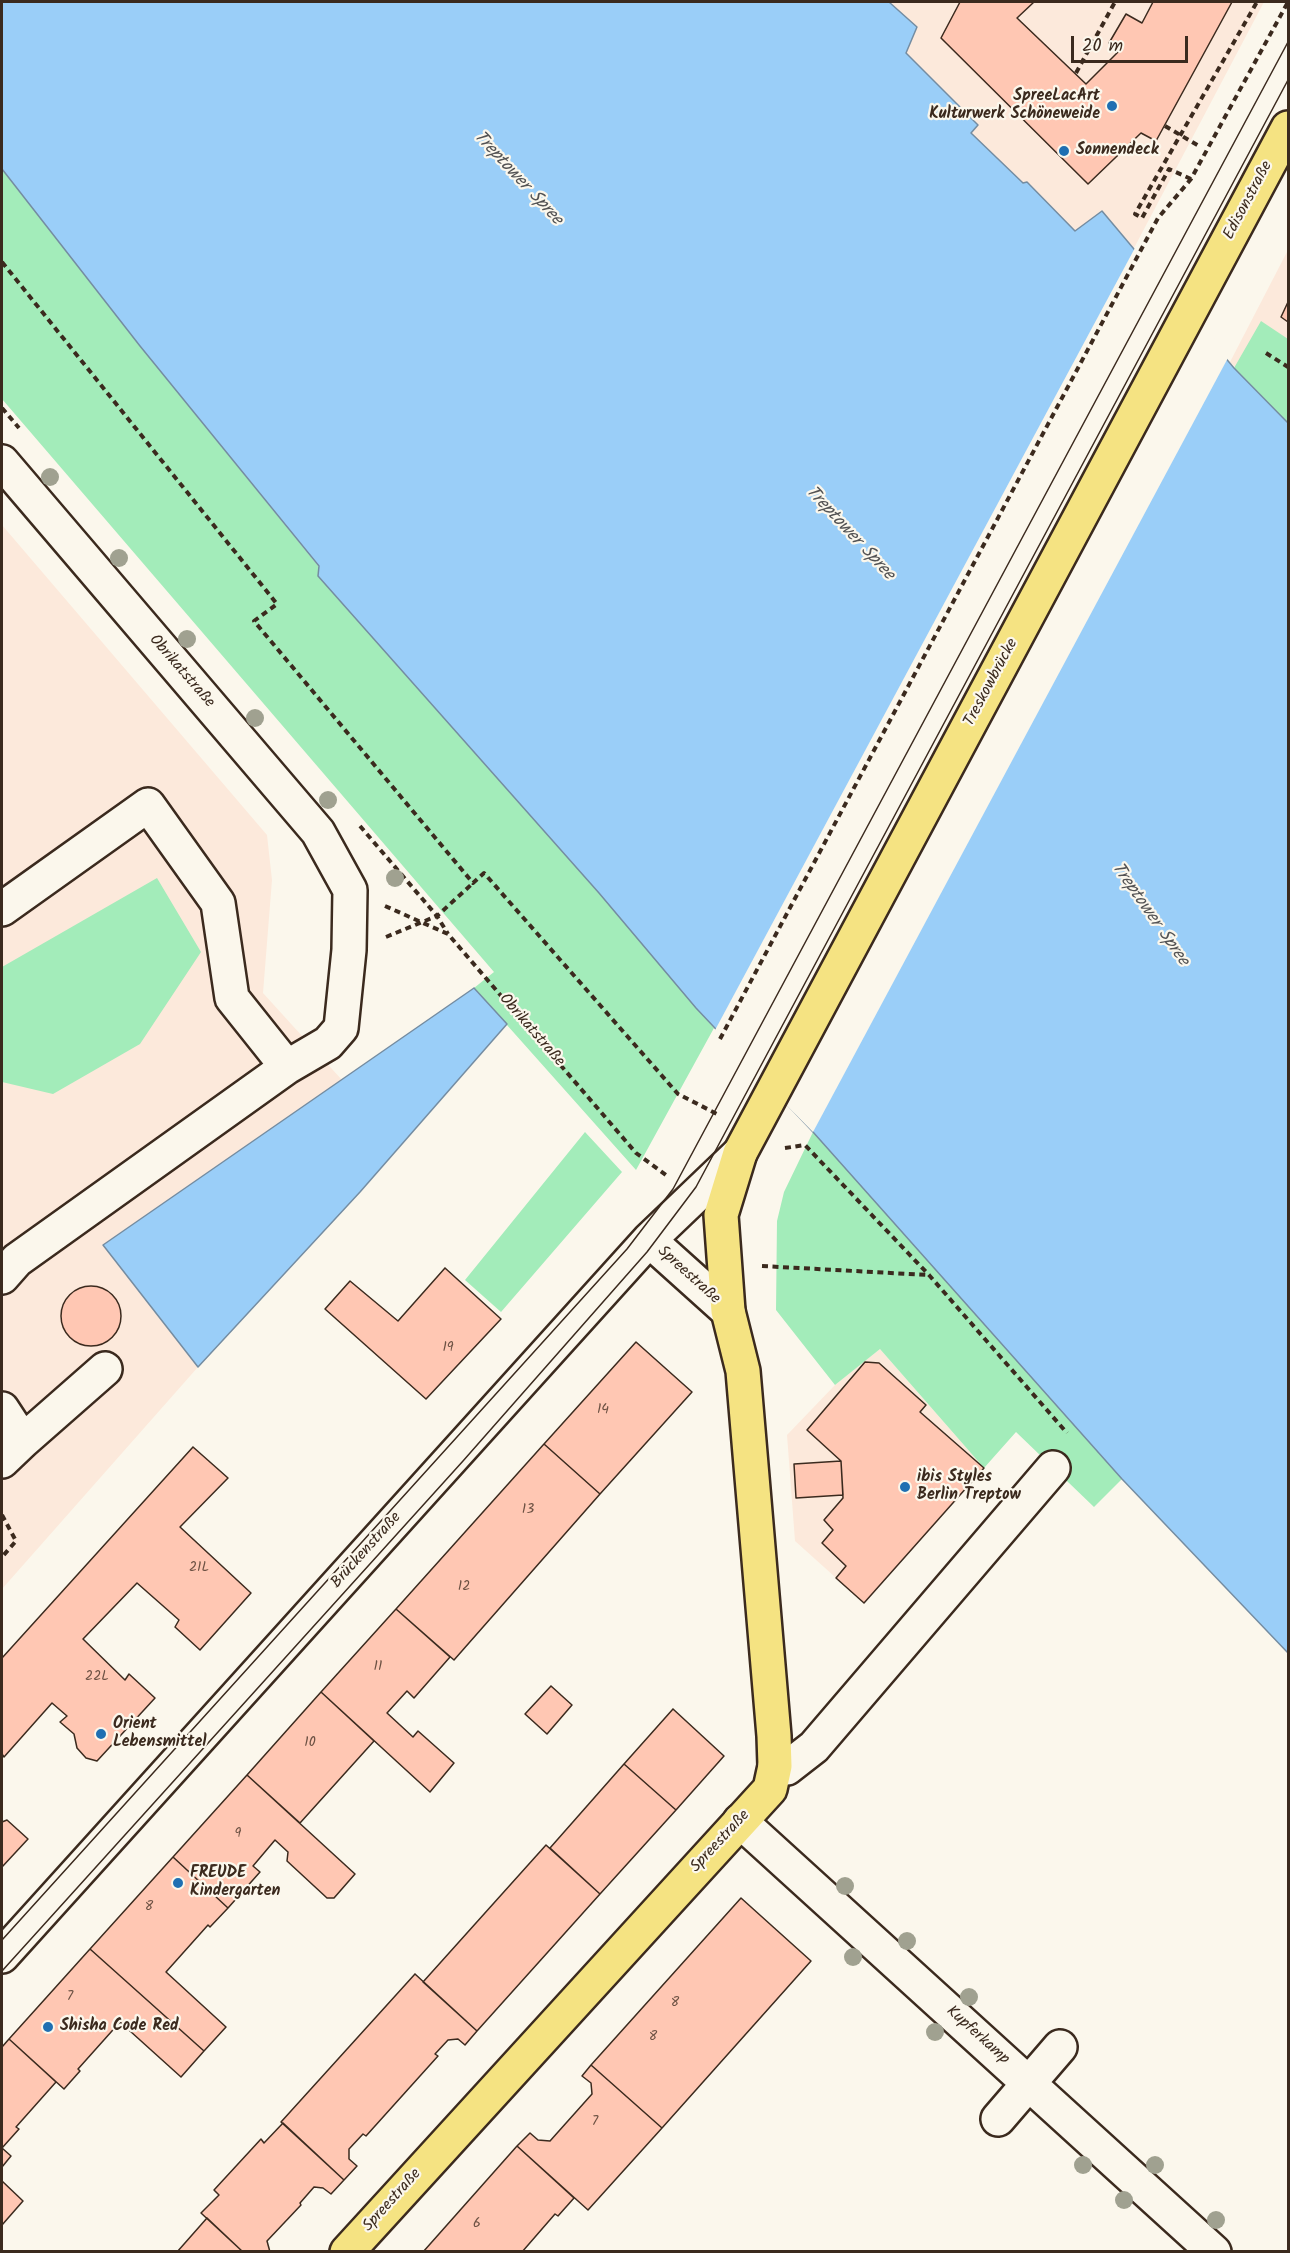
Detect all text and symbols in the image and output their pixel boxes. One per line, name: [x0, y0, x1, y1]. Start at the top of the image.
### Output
scale bar: [1074, 24, 1191, 62]
text: 20 m: [1082, 32, 1123, 61]
place label: SpreeLacArt Kulturwerk Schöneweide: [929, 87, 1100, 125]
marker: SpreeLacArt Kulturwerk Schöneweide: [1105, 99, 1119, 113]
water label: Treptower Spree: [468, 127, 566, 231]
place label: Sonnendeck: [1076, 141, 1159, 161]
marker: Sonnendeck: [1057, 144, 1071, 158]
street label: Edisonstraße: [1220, 158, 1278, 244]
water label: Treptower Spree: [800, 482, 898, 586]
street label: Obrikatstraße: [144, 631, 218, 713]
street label: Treskowbrücke: [961, 636, 1023, 730]
water label: Treptower Spree: [1105, 859, 1193, 971]
street label: Obrikatstraße: [494, 990, 568, 1072]
street label: Spreestraße: [653, 1243, 723, 1309]
house number: 19: [442, 1341, 454, 1357]
house number: 14: [597, 1403, 609, 1419]
place label: ibis Styles Berlin Treptow: [917, 1468, 1021, 1506]
marker: ibis Styles Berlin Treptow: [898, 1480, 912, 1494]
house number: 13: [522, 1503, 534, 1519]
street label: Brückenstraße: [328, 1509, 406, 1593]
house number: 21L: [189, 1561, 209, 1577]
house number: 12: [458, 1580, 470, 1596]
house number: 11: [374, 1660, 382, 1676]
house number: 22L: [85, 1670, 109, 1686]
place label: Orient Lebensmittel: [113, 1715, 207, 1753]
marker: Orient Lebensmittel: [94, 1727, 108, 1741]
house number: 10: [304, 1736, 316, 1752]
street label: Spreestraße: [687, 1807, 755, 1877]
house number: 9: [235, 1827, 241, 1843]
place label: FREUDE Kindergarten: [190, 1864, 280, 1902]
marker: FREUDE Kindergarten: [171, 1876, 185, 1890]
house number: 8: [145, 1900, 153, 1916]
house number: 7: [67, 1990, 73, 2006]
house number: 8: [671, 1996, 679, 2012]
street label: Kupferkamp: [941, 2003, 1013, 2069]
place label: Shisha Code Red: [60, 2017, 179, 2037]
marker: Shisha Code Red: [41, 2020, 55, 2034]
house number: 8: [649, 2030, 657, 2046]
house number: 7: [592, 2115, 598, 2131]
street label: Spreestraße: [360, 2166, 426, 2236]
house number: 6: [473, 2217, 481, 2233]

